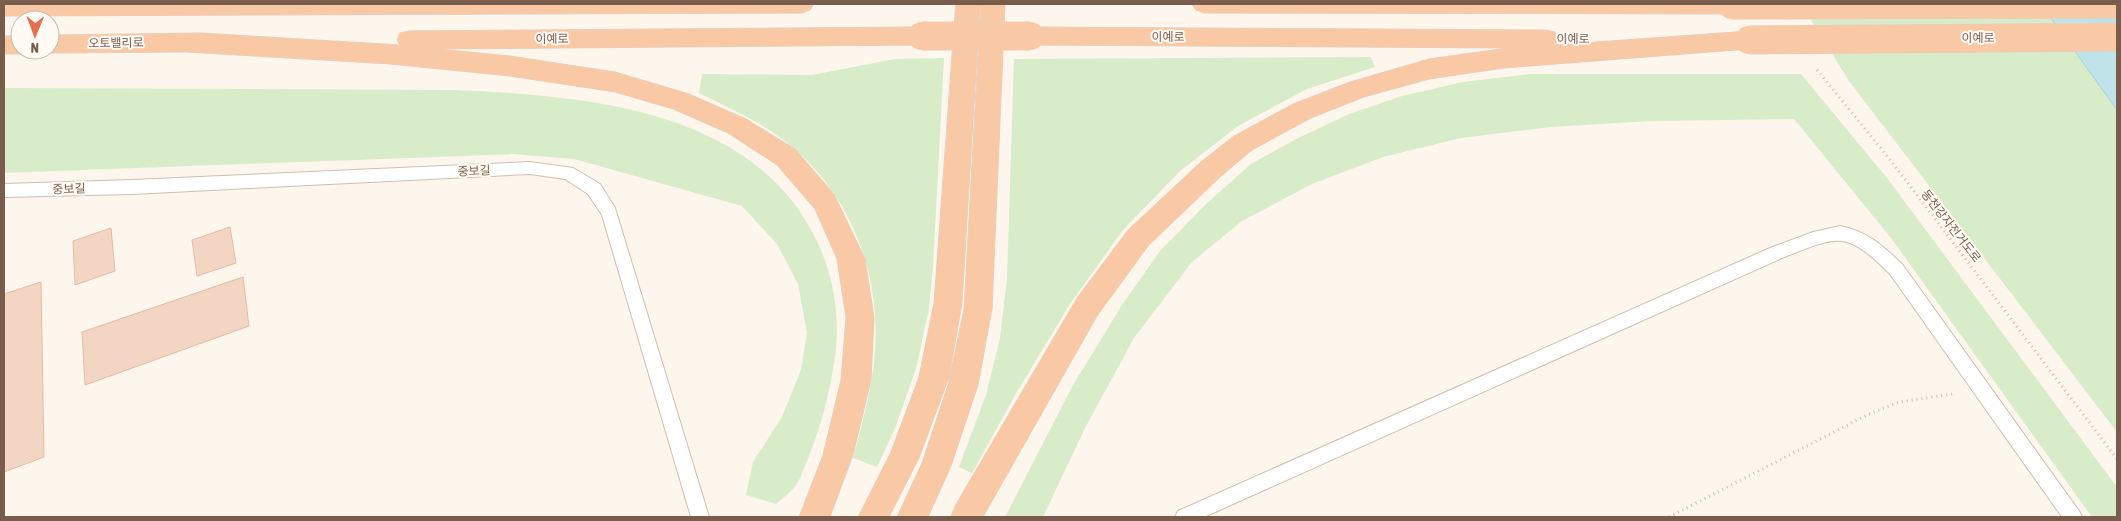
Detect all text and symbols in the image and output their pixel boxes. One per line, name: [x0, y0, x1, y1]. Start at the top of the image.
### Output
north arrow: [10, 10, 60, 60]
street label: 이예로: [1151, 30, 1185, 44]
street label: 이예로: [1961, 31, 1995, 45]
street label: 이예로: [535, 32, 569, 46]
street label: 이예로: [1556, 32, 1590, 46]
street label: 오토밸리로: [88, 36, 144, 50]
text: N: [31, 40, 39, 56]
street label: 중보길: [457, 163, 491, 179]
street label: 중보길: [52, 181, 86, 197]
street label: 동천강자전거도로: [1918, 187, 1984, 265]

